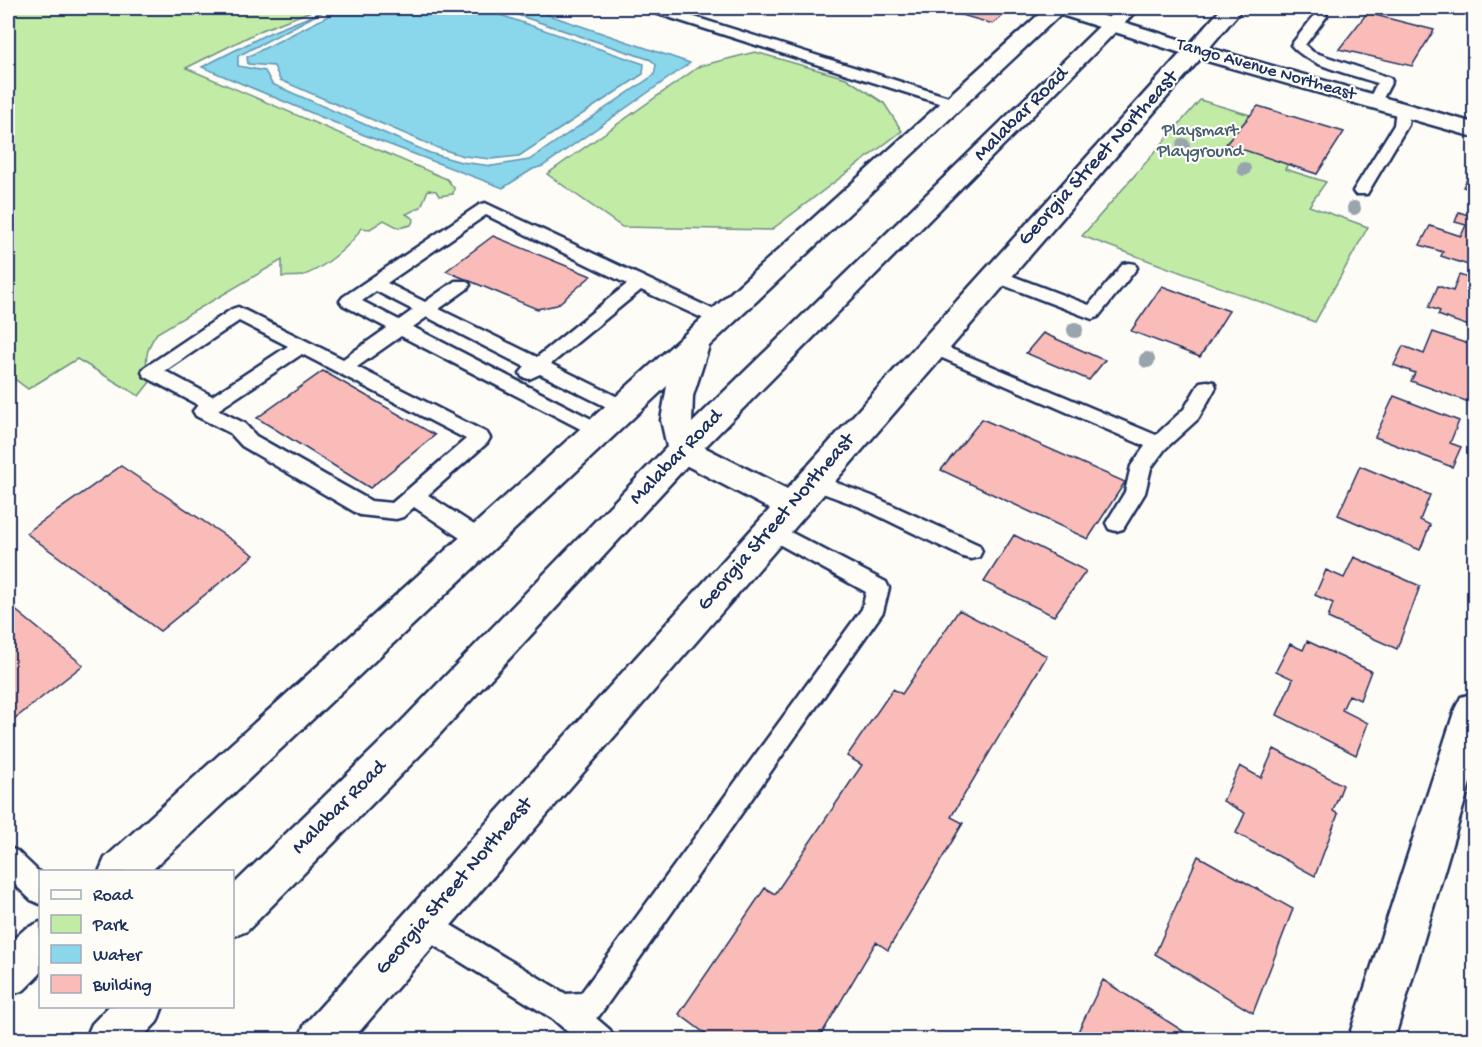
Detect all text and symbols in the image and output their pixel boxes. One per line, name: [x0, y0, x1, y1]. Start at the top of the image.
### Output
street label: Tango Avenue Northeast: [1173, 34, 1360, 106]
street label: Malabar Road: [969, 61, 1076, 168]
street label: Georgia Street Northeast: [1014, 64, 1186, 252]
park label: Playsmart Playground: [1156, 121, 1245, 163]
street label: Malabar Road: [625, 404, 730, 511]
street label: Georgia Street Northeast: [693, 427, 863, 617]
street label: Malabar Road: [287, 754, 394, 861]
street label: Georgia Street Northeast: [371, 791, 541, 981]
legend: [39, 870, 234, 1008]
text: Road: [93, 886, 134, 907]
text: Park: [92, 916, 129, 937]
text: Water: [93, 946, 143, 967]
text: Building: [92, 976, 152, 997]

